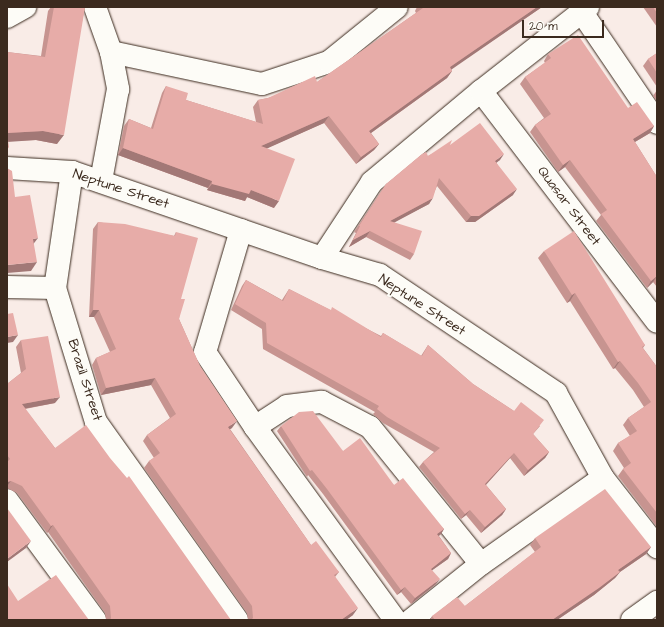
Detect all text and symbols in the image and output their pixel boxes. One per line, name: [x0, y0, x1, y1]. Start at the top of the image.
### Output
scale bar: [524, 12, 606, 38]
text: 20 m: [529, 18, 558, 35]
street label: Quasar Street: [534, 163, 604, 249]
street label: Neptune Street: [71, 166, 171, 212]
street label: Neptune Street: [375, 271, 469, 339]
street label: Brazil Street: [64, 337, 106, 423]

